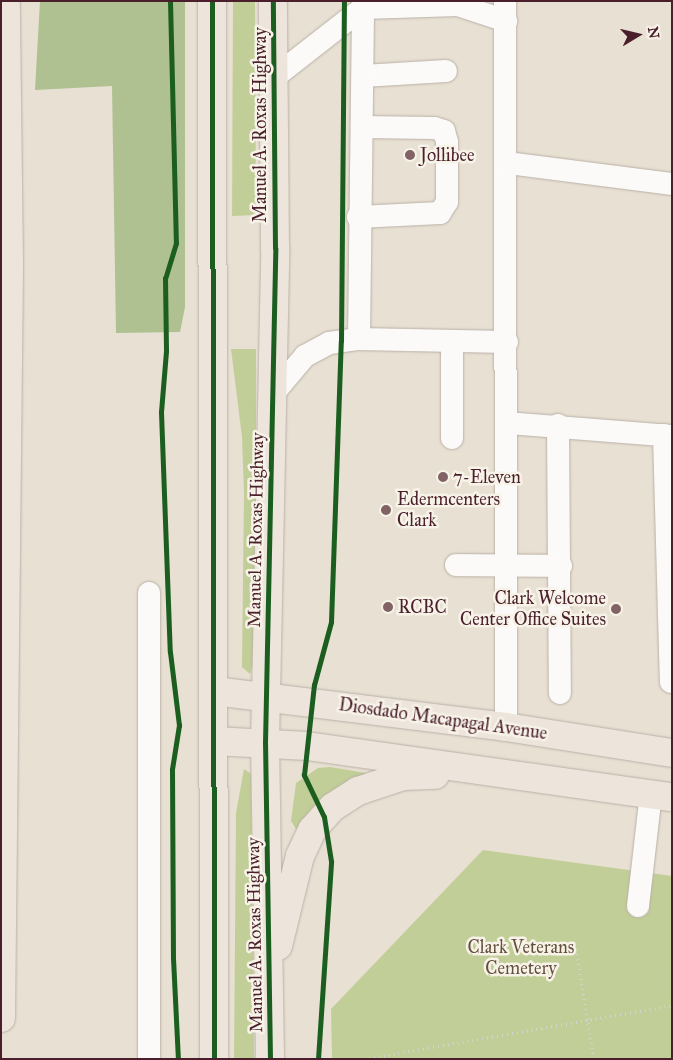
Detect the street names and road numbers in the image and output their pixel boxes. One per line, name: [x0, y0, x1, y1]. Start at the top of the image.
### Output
street label: Manuel A. Roxas Highway: [249, 27, 271, 223]
street label: Manuel A. Roxas Highway: [243, 432, 269, 628]
street label: Diosdado Macapagal Avenue: [337, 694, 549, 744]
street label: Manuel A. Roxas Highway: [242, 837, 268, 1033]

